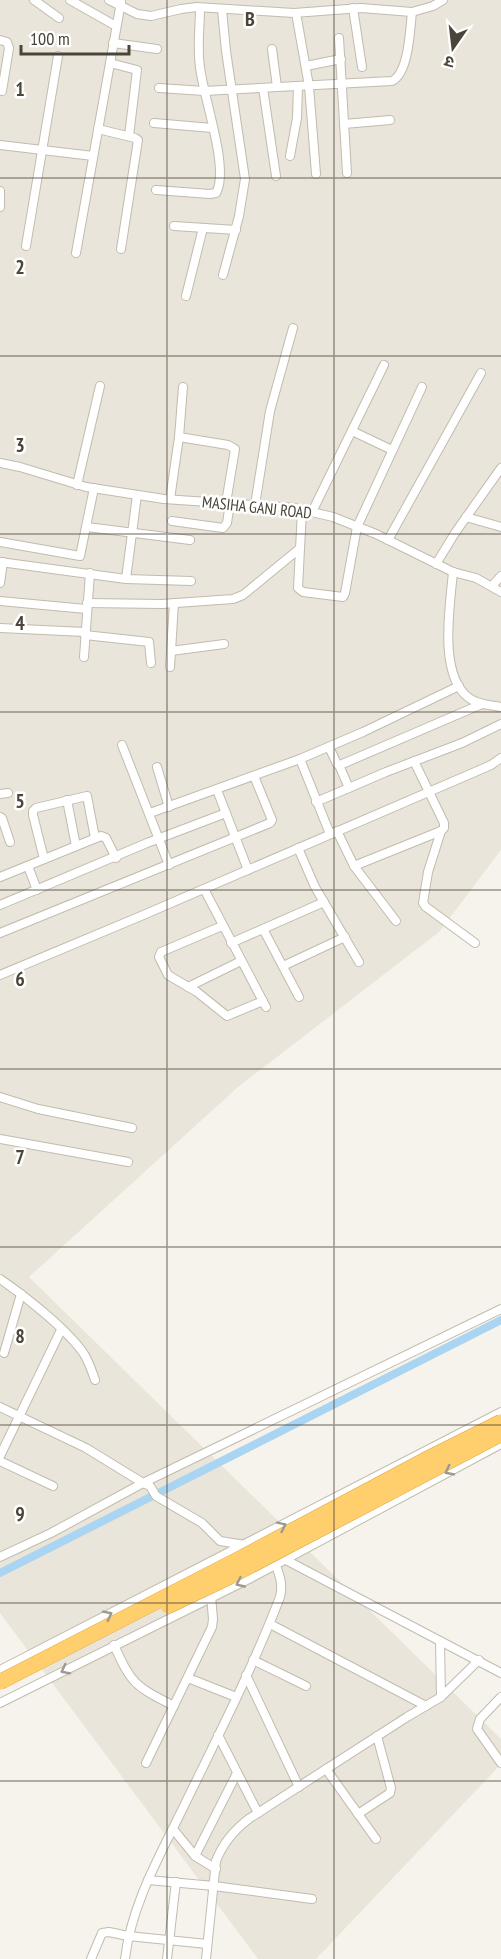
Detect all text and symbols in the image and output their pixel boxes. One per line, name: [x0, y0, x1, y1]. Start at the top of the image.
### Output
text: B: [245, 6, 255, 32]
scale bar: [21, 18, 129, 56]
north arrow: [423, 18, 483, 78]
text: 100 m: [30, 27, 70, 50]
text: उ: [442, 52, 456, 73]
text: 1: [15, 76, 25, 102]
text: 2: [15, 254, 25, 280]
text: 3: [15, 432, 25, 458]
street label: MASIHA GANJ ROAD: [201, 491, 313, 523]
text: 4: [15, 610, 25, 636]
text: 5: [15, 788, 25, 814]
text: 6: [15, 966, 25, 992]
text: 7: [15, 1144, 25, 1170]
text: 8: [15, 1323, 25, 1349]
one-way arrow: [445, 1464, 455, 1475]
text: 9: [15, 1501, 25, 1527]
one-way arrow: [275, 1522, 286, 1533]
one-way arrow: [235, 1575, 246, 1587]
one-way arrow: [102, 1610, 113, 1622]
one-way arrow: [61, 1662, 72, 1674]

